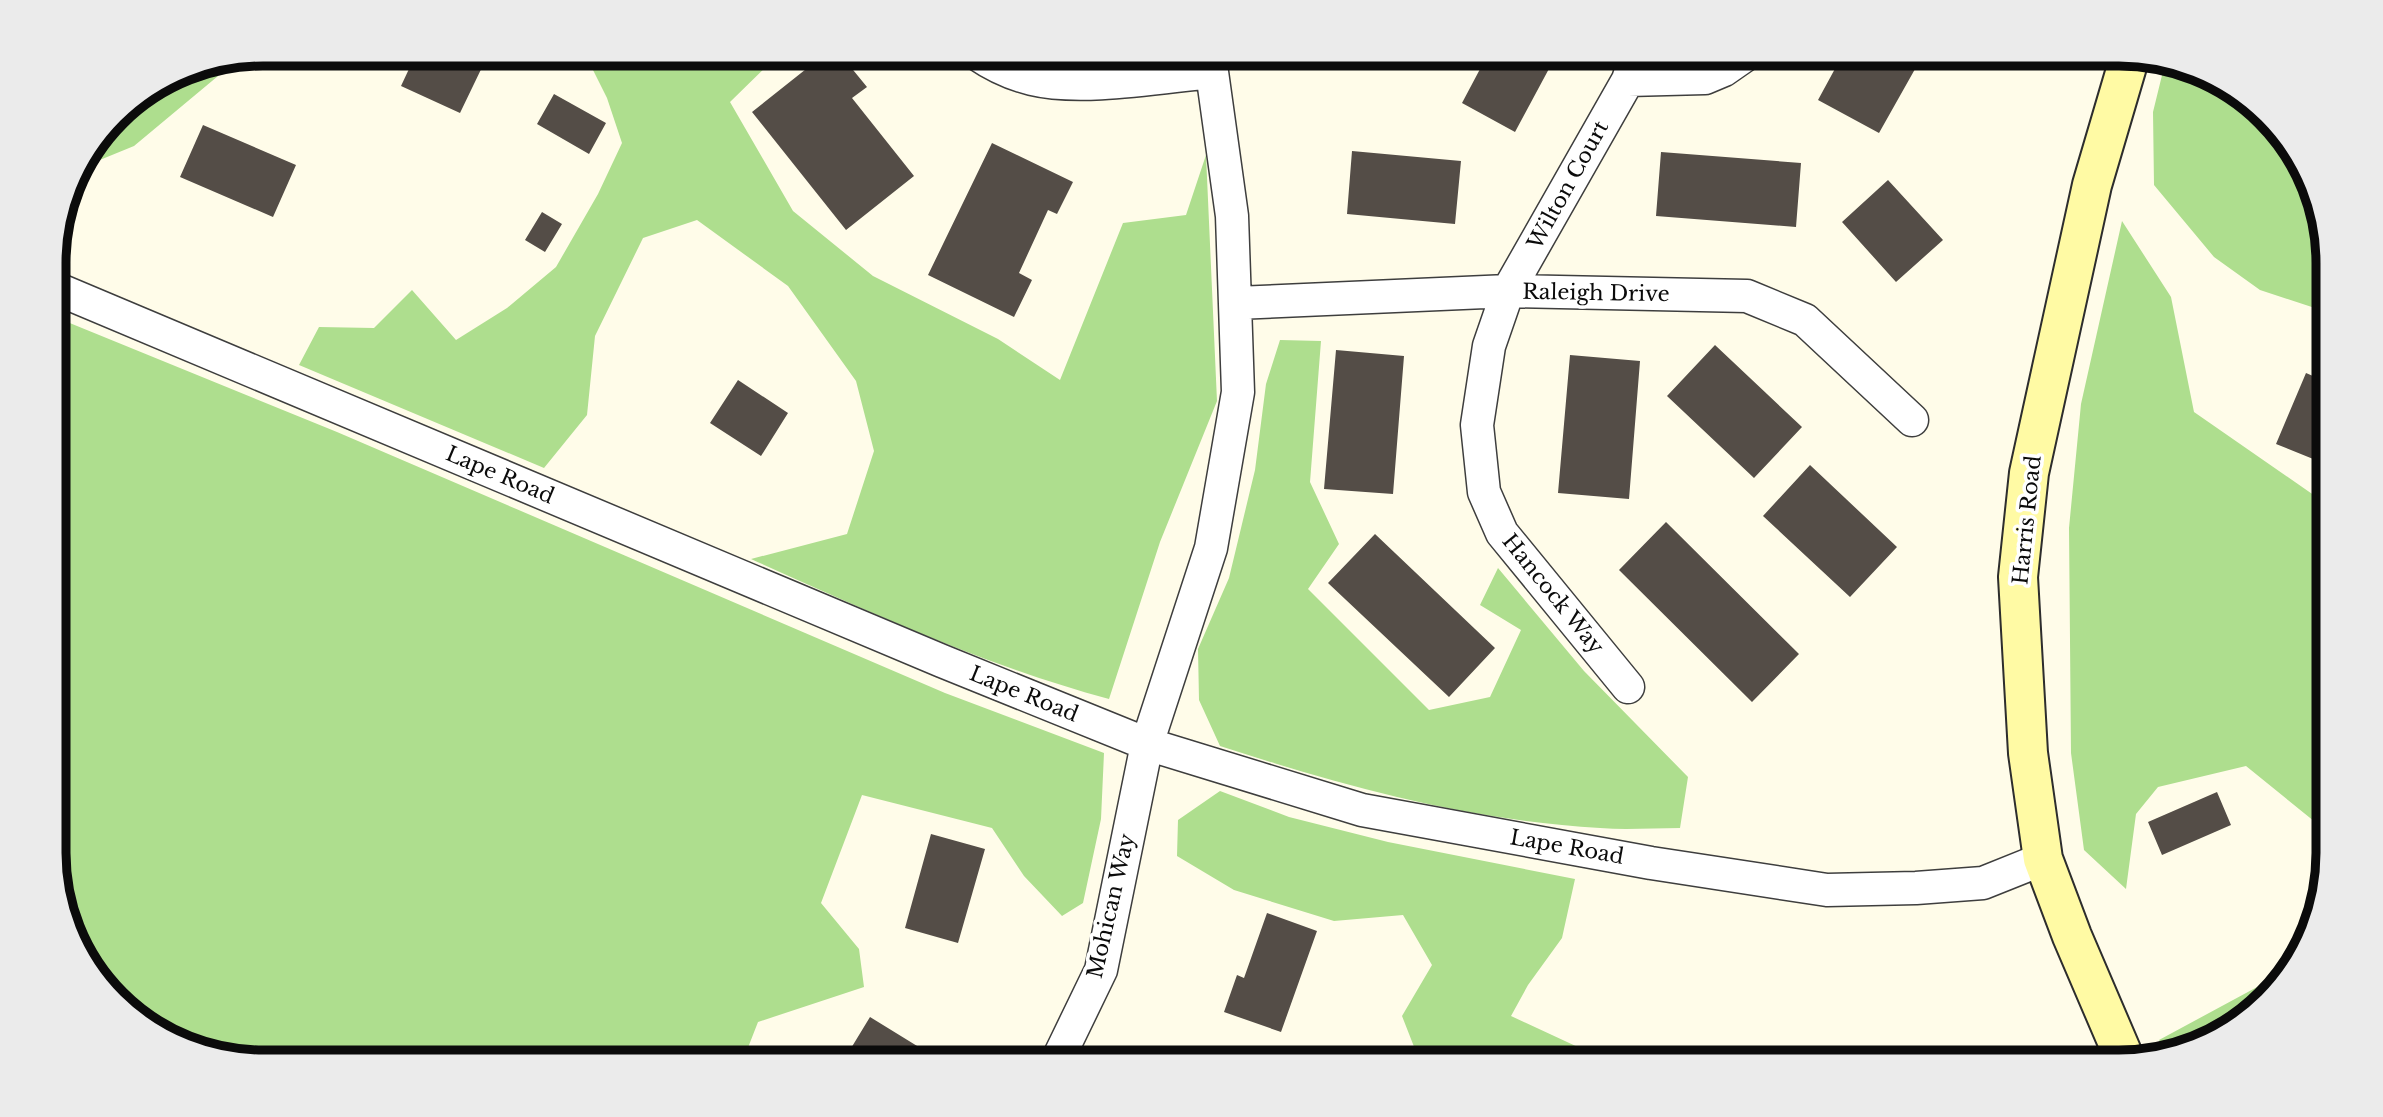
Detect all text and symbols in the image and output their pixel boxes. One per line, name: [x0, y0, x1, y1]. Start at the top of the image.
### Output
street label: Wilton Court: [1521, 116, 1614, 255]
street label: Raleigh Drive: [1522, 279, 1670, 307]
street label: Lape Road: [442, 441, 558, 509]
street label: Harris Road: [2007, 454, 2047, 586]
street label: Hancock Way: [1497, 529, 1610, 660]
street label: Lape Road: [966, 660, 1082, 728]
street label: Lape Road: [1508, 824, 1626, 870]
street label: Mohican Way: [1082, 831, 1140, 981]

